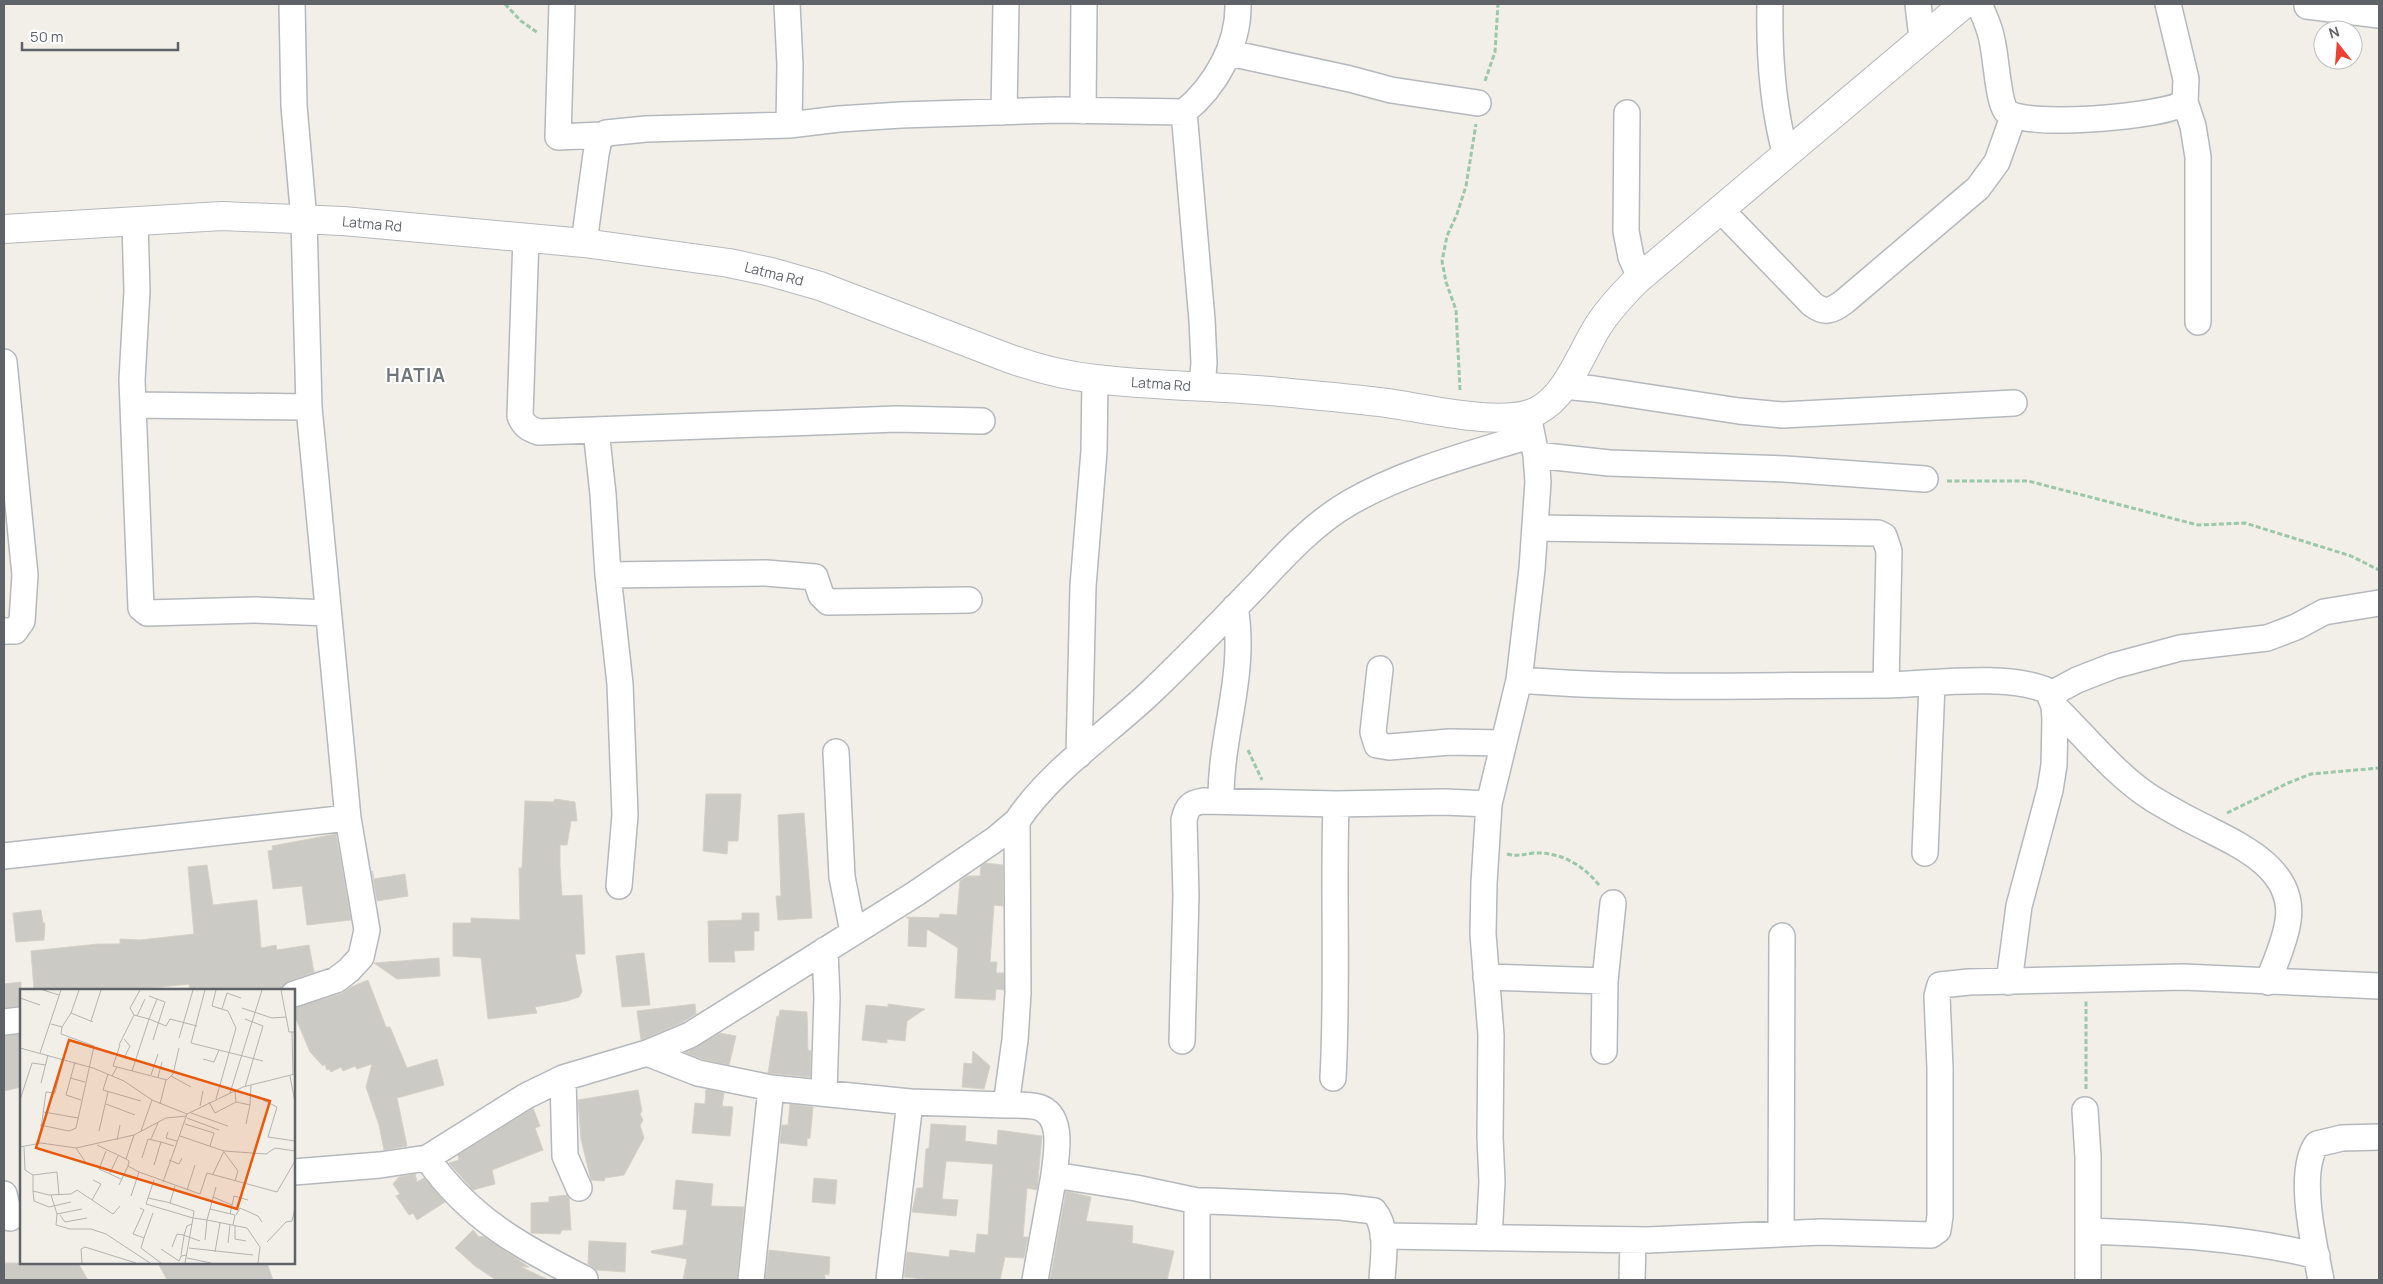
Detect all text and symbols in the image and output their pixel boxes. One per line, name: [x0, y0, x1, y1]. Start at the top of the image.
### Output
scale bar: [22, 20, 179, 52]
north arrow: [2313, 20, 2363, 70]
text: N: [2326, 22, 2342, 43]
text: 50 m: [30, 26, 64, 47]
street label: Latma Rd: [341, 211, 403, 236]
street label: Latma Rd: [743, 257, 806, 290]
district label: HATIA: [386, 362, 446, 388]
street label: Latma Rd: [1130, 372, 1192, 395]
inset map: [20, 989, 295, 1264]

